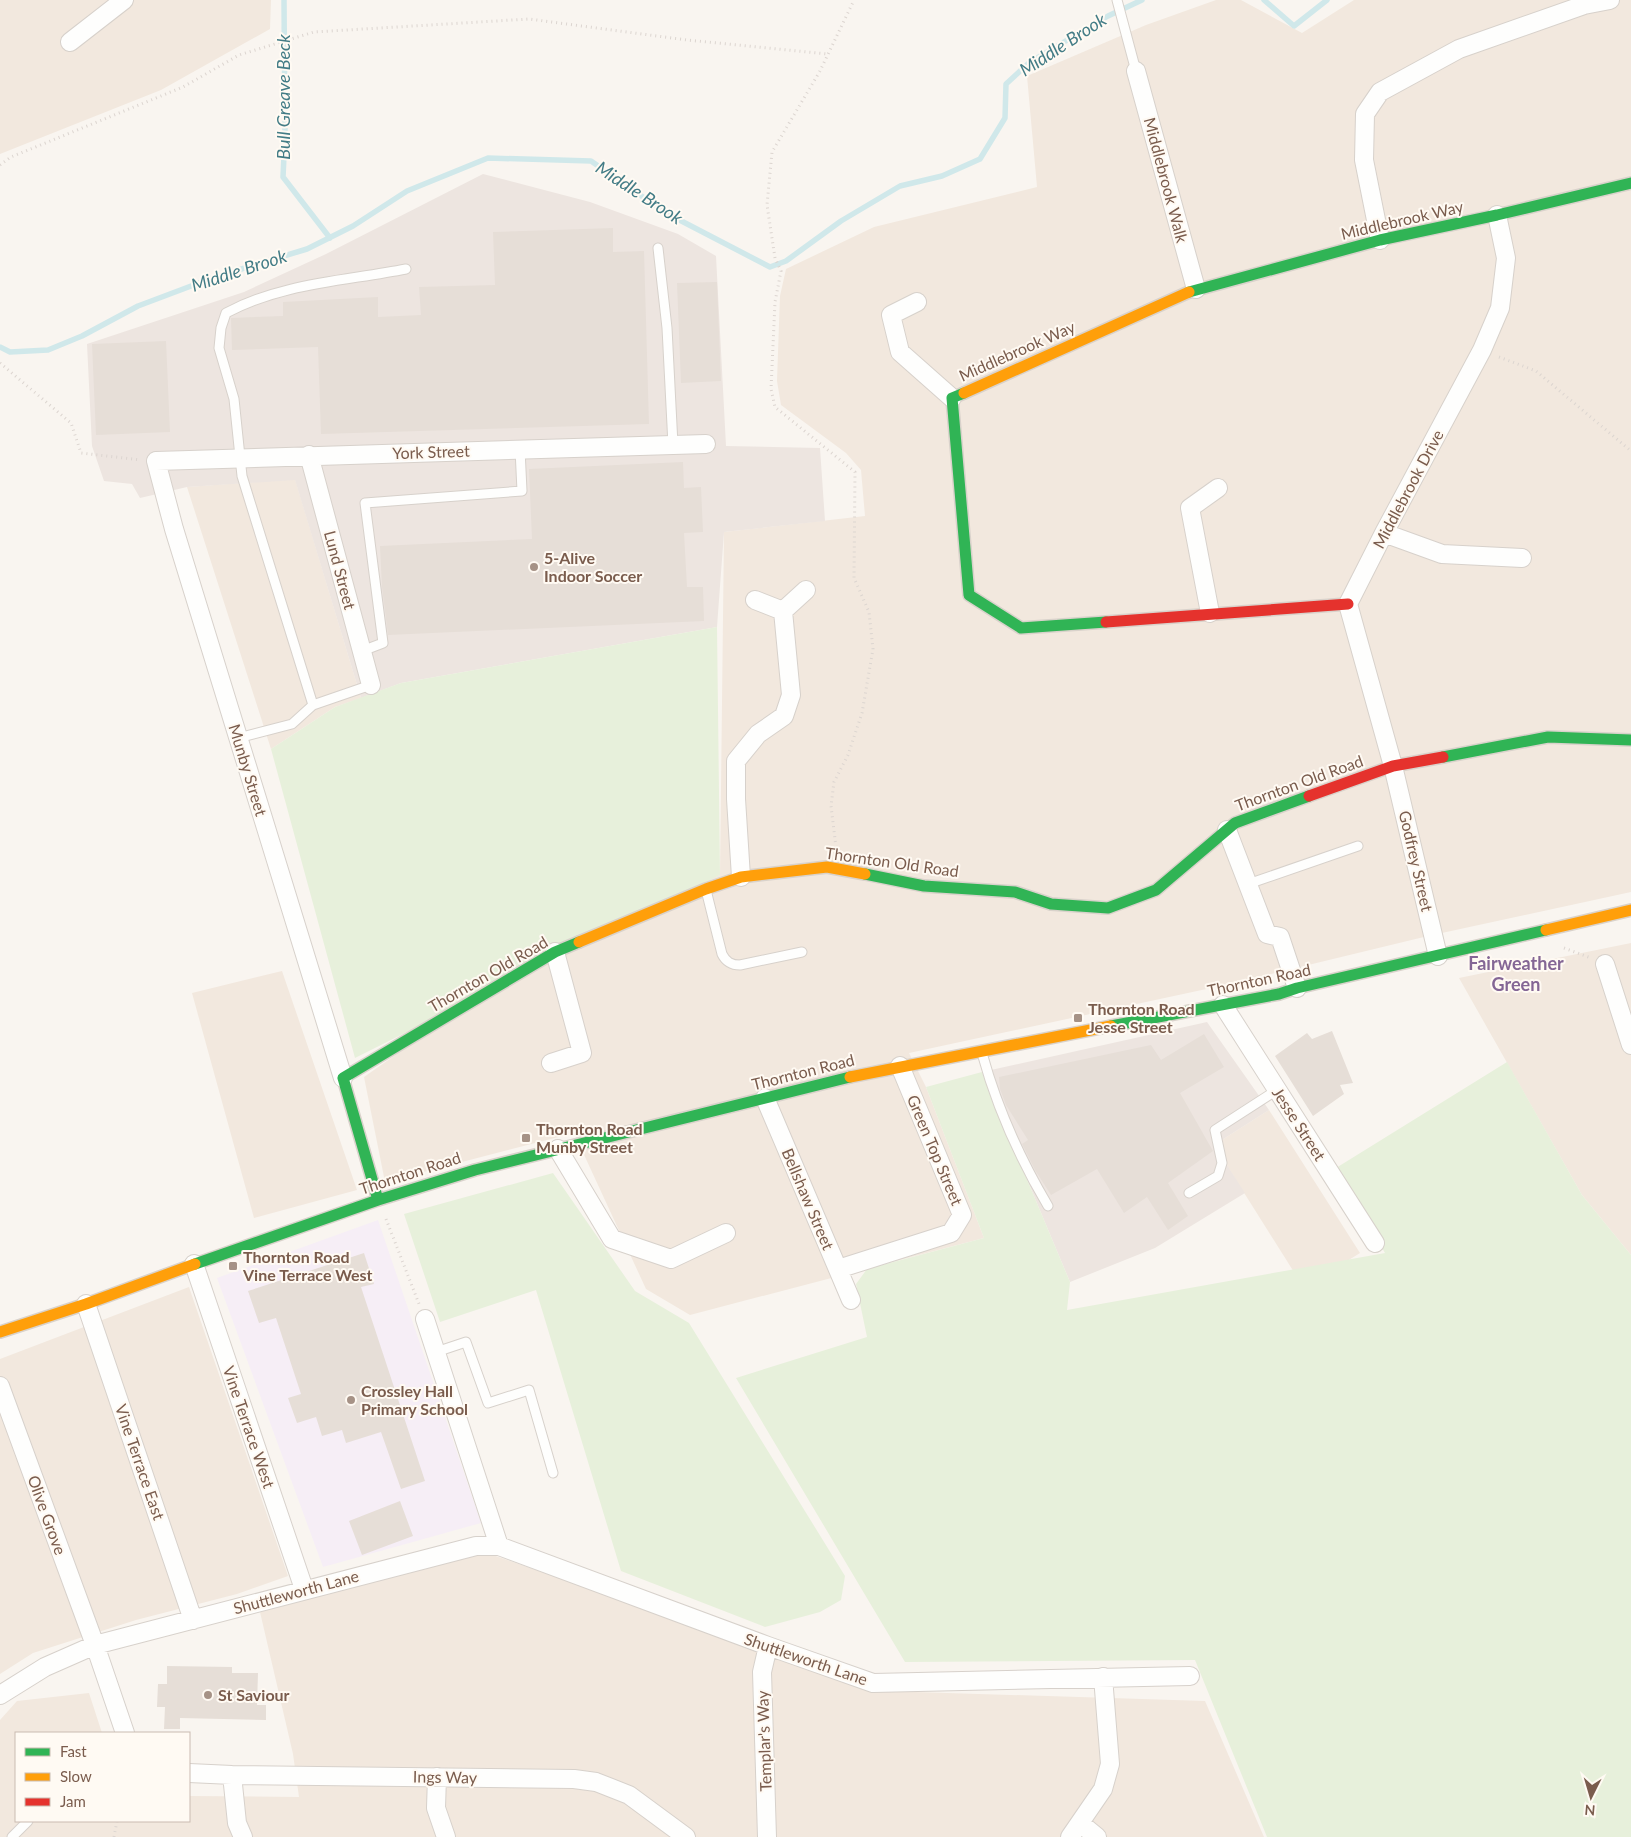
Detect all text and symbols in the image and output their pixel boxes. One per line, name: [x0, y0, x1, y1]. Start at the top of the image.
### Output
water label: Middle Brook: [1015, 8, 1110, 80]
water label: Bull Greave Beck: [272, 34, 294, 160]
street label: Middlebrook Walk: [1141, 115, 1193, 245]
water label: Middle Brook: [592, 156, 688, 229]
street label: Middlebrook Way: [1339, 196, 1466, 243]
water label: Middle Brook: [188, 244, 290, 296]
street label: Middlebrook Way: [956, 316, 1078, 385]
street label: Middlebrook Drive: [1368, 426, 1447, 551]
street label: York Street: [392, 441, 470, 462]
street label: Lund Street: [321, 528, 360, 612]
place label: 5-Alive Indoor Soccer: [544, 548, 642, 585]
marker: 5-Alive Indoor Soccer: [528, 561, 540, 573]
street label: Munby Street: [225, 721, 272, 818]
street label: Thornton Old Road: [1232, 751, 1365, 814]
street label: Godfrey Street: [1396, 809, 1437, 913]
street label: Thornton Old Road: [824, 843, 960, 880]
street label: Thornton Old Road: [425, 932, 551, 1015]
district label: Fairweather Green: [1468, 952, 1564, 995]
street label: Thornton Road: [1205, 959, 1312, 1000]
place label: Thornton Road Jesse Street: [1088, 999, 1195, 1036]
marker: Thornton Road Jesse Street: [1072, 1012, 1084, 1024]
street label: Thornton Road: [750, 1050, 856, 1093]
street label: Jesse Street: [1269, 1084, 1330, 1164]
street label: Green Top Street: [904, 1092, 967, 1208]
place label: Thornton Road Munby Street: [536, 1119, 643, 1156]
marker: Thornton Road Munby Street: [520, 1132, 532, 1144]
street label: Bellshaw Street: [779, 1145, 838, 1253]
street label: Thornton Road: [357, 1147, 463, 1198]
place label: Thornton Road Vine Terrace West: [242, 1247, 373, 1284]
marker: Thornton Road Vine Terrace West: [227, 1260, 239, 1272]
street label: Vine Terrace West: [220, 1363, 279, 1491]
place label: Crossley Hall Primary School: [361, 1381, 468, 1418]
marker: Crossley Hall Primary School: [345, 1394, 357, 1406]
street label: Vine Terrace East: [112, 1402, 169, 1522]
street label: Olive Grove: [24, 1472, 71, 1557]
street label: Shuttleworth Lane: [231, 1566, 361, 1617]
street label: Shuttleworth Lane: [742, 1629, 870, 1689]
place label: St Saviour: [218, 1685, 290, 1704]
marker: St Saviour: [202, 1689, 214, 1701]
street label: Templar's Way: [752, 1689, 775, 1792]
legend: [15, 1732, 190, 1822]
text: Fast: [60, 1742, 87, 1760]
street label: Ings Way: [413, 1766, 478, 1787]
text: Slow: [60, 1767, 92, 1785]
north arrow: [1566, 1772, 1616, 1822]
text: Jam: [60, 1792, 86, 1810]
text: N: [1584, 1802, 1596, 1819]

